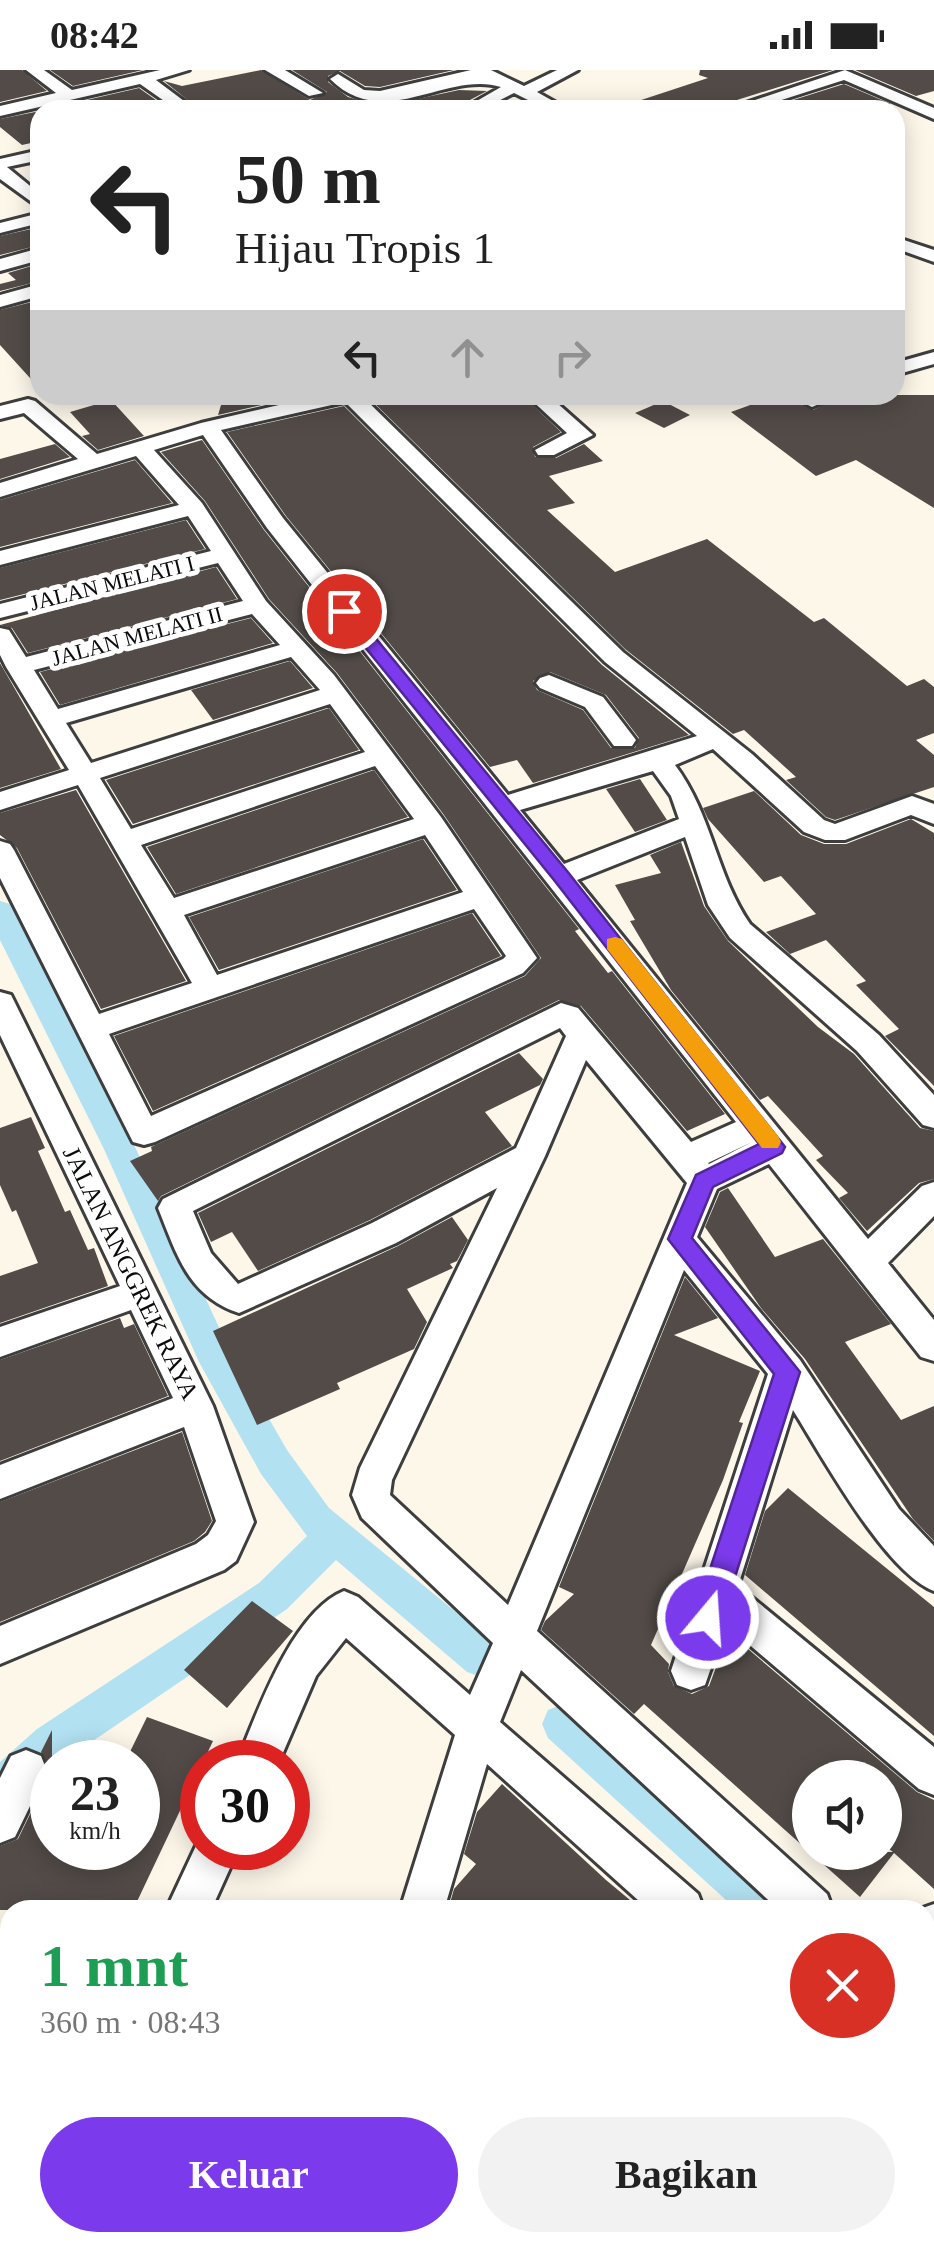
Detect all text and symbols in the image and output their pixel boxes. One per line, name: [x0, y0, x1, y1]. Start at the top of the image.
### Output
text: 08:42: [50, 14, 139, 56]
icon: left: [70, 140, 200, 270]
text: 50 m: [235, 141, 381, 218]
text: Hijau Tropis 1: [235, 223, 495, 273]
icon: left: [335, 330, 390, 385]
icon: ahead: [440, 330, 495, 385]
icon: right: [545, 330, 600, 385]
street label: JALAN MELATI I: [27, 550, 197, 616]
pin: [302, 569, 387, 654]
icon: arrive: [317, 584, 372, 639]
street label: JALAN MELATI II: [49, 601, 225, 671]
street label: JALAN ANGGREK RAYA: [58, 1142, 204, 1404]
position arrow: [656, 1566, 760, 1670]
speed limit sign: 30: [180, 1740, 310, 1870]
map controls: [792, 1760, 902, 1870]
button: sound: [792, 1760, 902, 1870]
text: 23: [70, 1765, 120, 1821]
text: km/h: [69, 1817, 121, 1844]
text: 1 mnt: [40, 1933, 188, 1999]
button: close: [790, 1933, 895, 2038]
text: 360 m · 08:43: [40, 2004, 220, 2040]
button: Keluar: [40, 2117, 458, 2232]
button: Bagikan: [478, 2117, 895, 2232]

